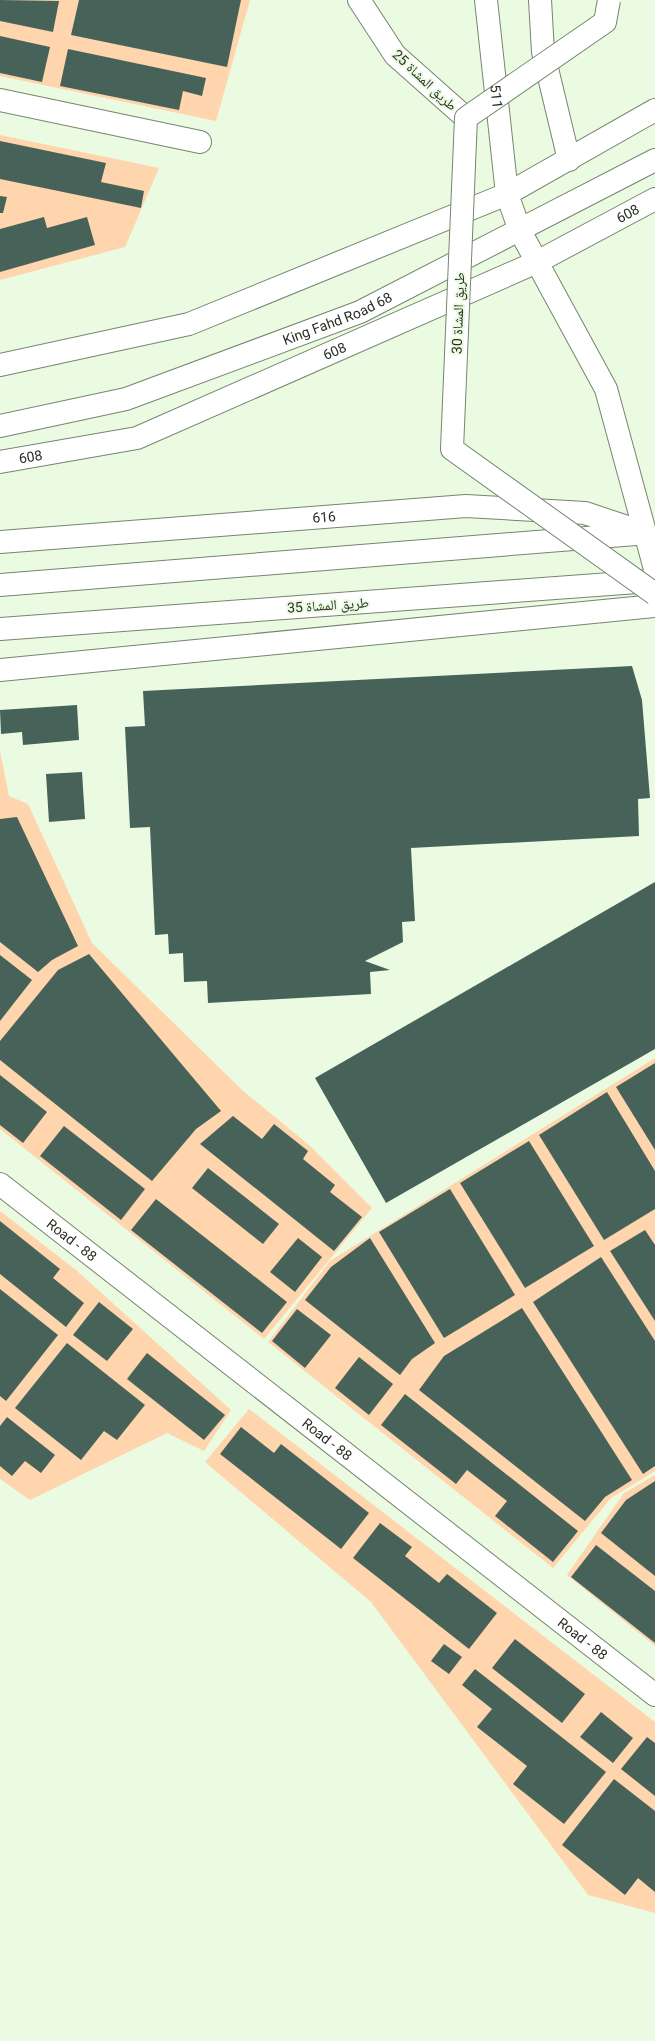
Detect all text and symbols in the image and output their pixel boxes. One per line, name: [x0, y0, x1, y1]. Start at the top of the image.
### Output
street label: طريق المشاة 25: [388, 46, 460, 115]
street label: 511: [487, 84, 506, 109]
street label: 608: [614, 201, 642, 226]
street label: طريق المشاة 30: [449, 272, 469, 354]
street label: King Fahd Road 68: [280, 289, 395, 348]
street label: 608: [321, 339, 349, 363]
street label: 608: [18, 447, 44, 467]
street label: 616: [312, 508, 337, 526]
street label: طريق المشاة 35: [287, 594, 370, 618]
street label: Road - 88: [44, 1216, 100, 1264]
street label: Road - 88: [299, 1415, 355, 1464]
street label: Road - 88: [555, 1614, 611, 1663]

